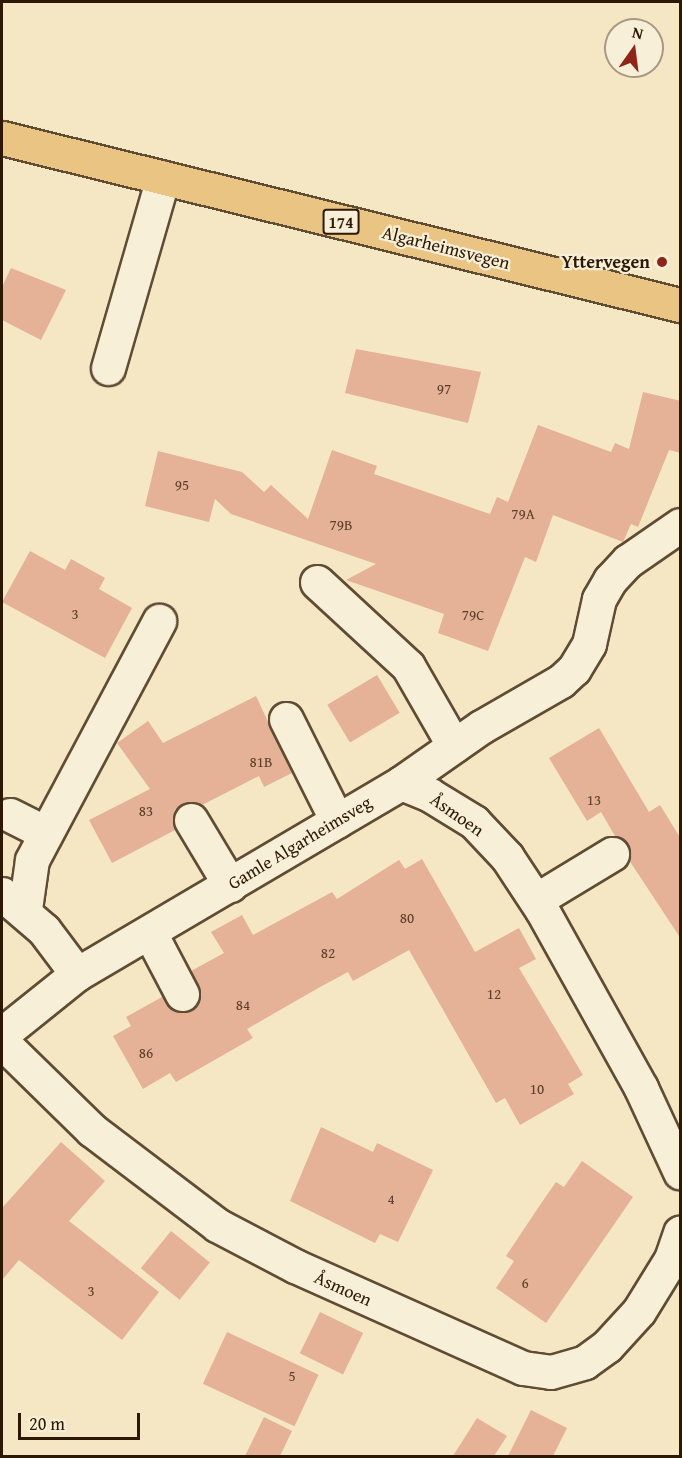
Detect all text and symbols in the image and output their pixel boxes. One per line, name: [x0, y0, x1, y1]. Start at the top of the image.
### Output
north arrow: [604, 18, 664, 78]
text: N: [630, 20, 646, 45]
road number: 174: [322, 209, 360, 235]
street label: Algarheimsvegen: [380, 222, 512, 274]
place label: Yttervegen: [562, 251, 650, 273]
marker: Yttervegen: [655, 255, 669, 269]
house number: 97: [437, 380, 451, 398]
house number: 95: [175, 476, 189, 494]
house number: 79A: [511, 505, 535, 523]
house number: 79B: [330, 516, 352, 534]
house number: 3: [71, 605, 79, 623]
house number: 79C: [462, 606, 484, 624]
house number: 81B: [250, 753, 272, 771]
street label: Åsmoen: [426, 789, 488, 841]
house number: 13: [587, 791, 601, 809]
street label: Gamle Algarheimsveg: [224, 792, 376, 894]
house number: 83: [139, 802, 153, 820]
house number: 80: [400, 909, 414, 927]
house number: 82: [321, 944, 335, 962]
house number: 12: [487, 985, 501, 1003]
house number: 84: [236, 996, 250, 1014]
house number: 86: [139, 1044, 153, 1062]
house number: 10: [530, 1080, 544, 1098]
house number: 4: [387, 1190, 395, 1208]
street label: Åsmoen: [311, 1267, 375, 1311]
house number: 6: [521, 1274, 529, 1292]
house number: 3: [87, 1282, 95, 1300]
house number: 5: [288, 1367, 296, 1385]
scale bar: [21, 1401, 142, 1439]
text: 20 m: [29, 1410, 65, 1437]

